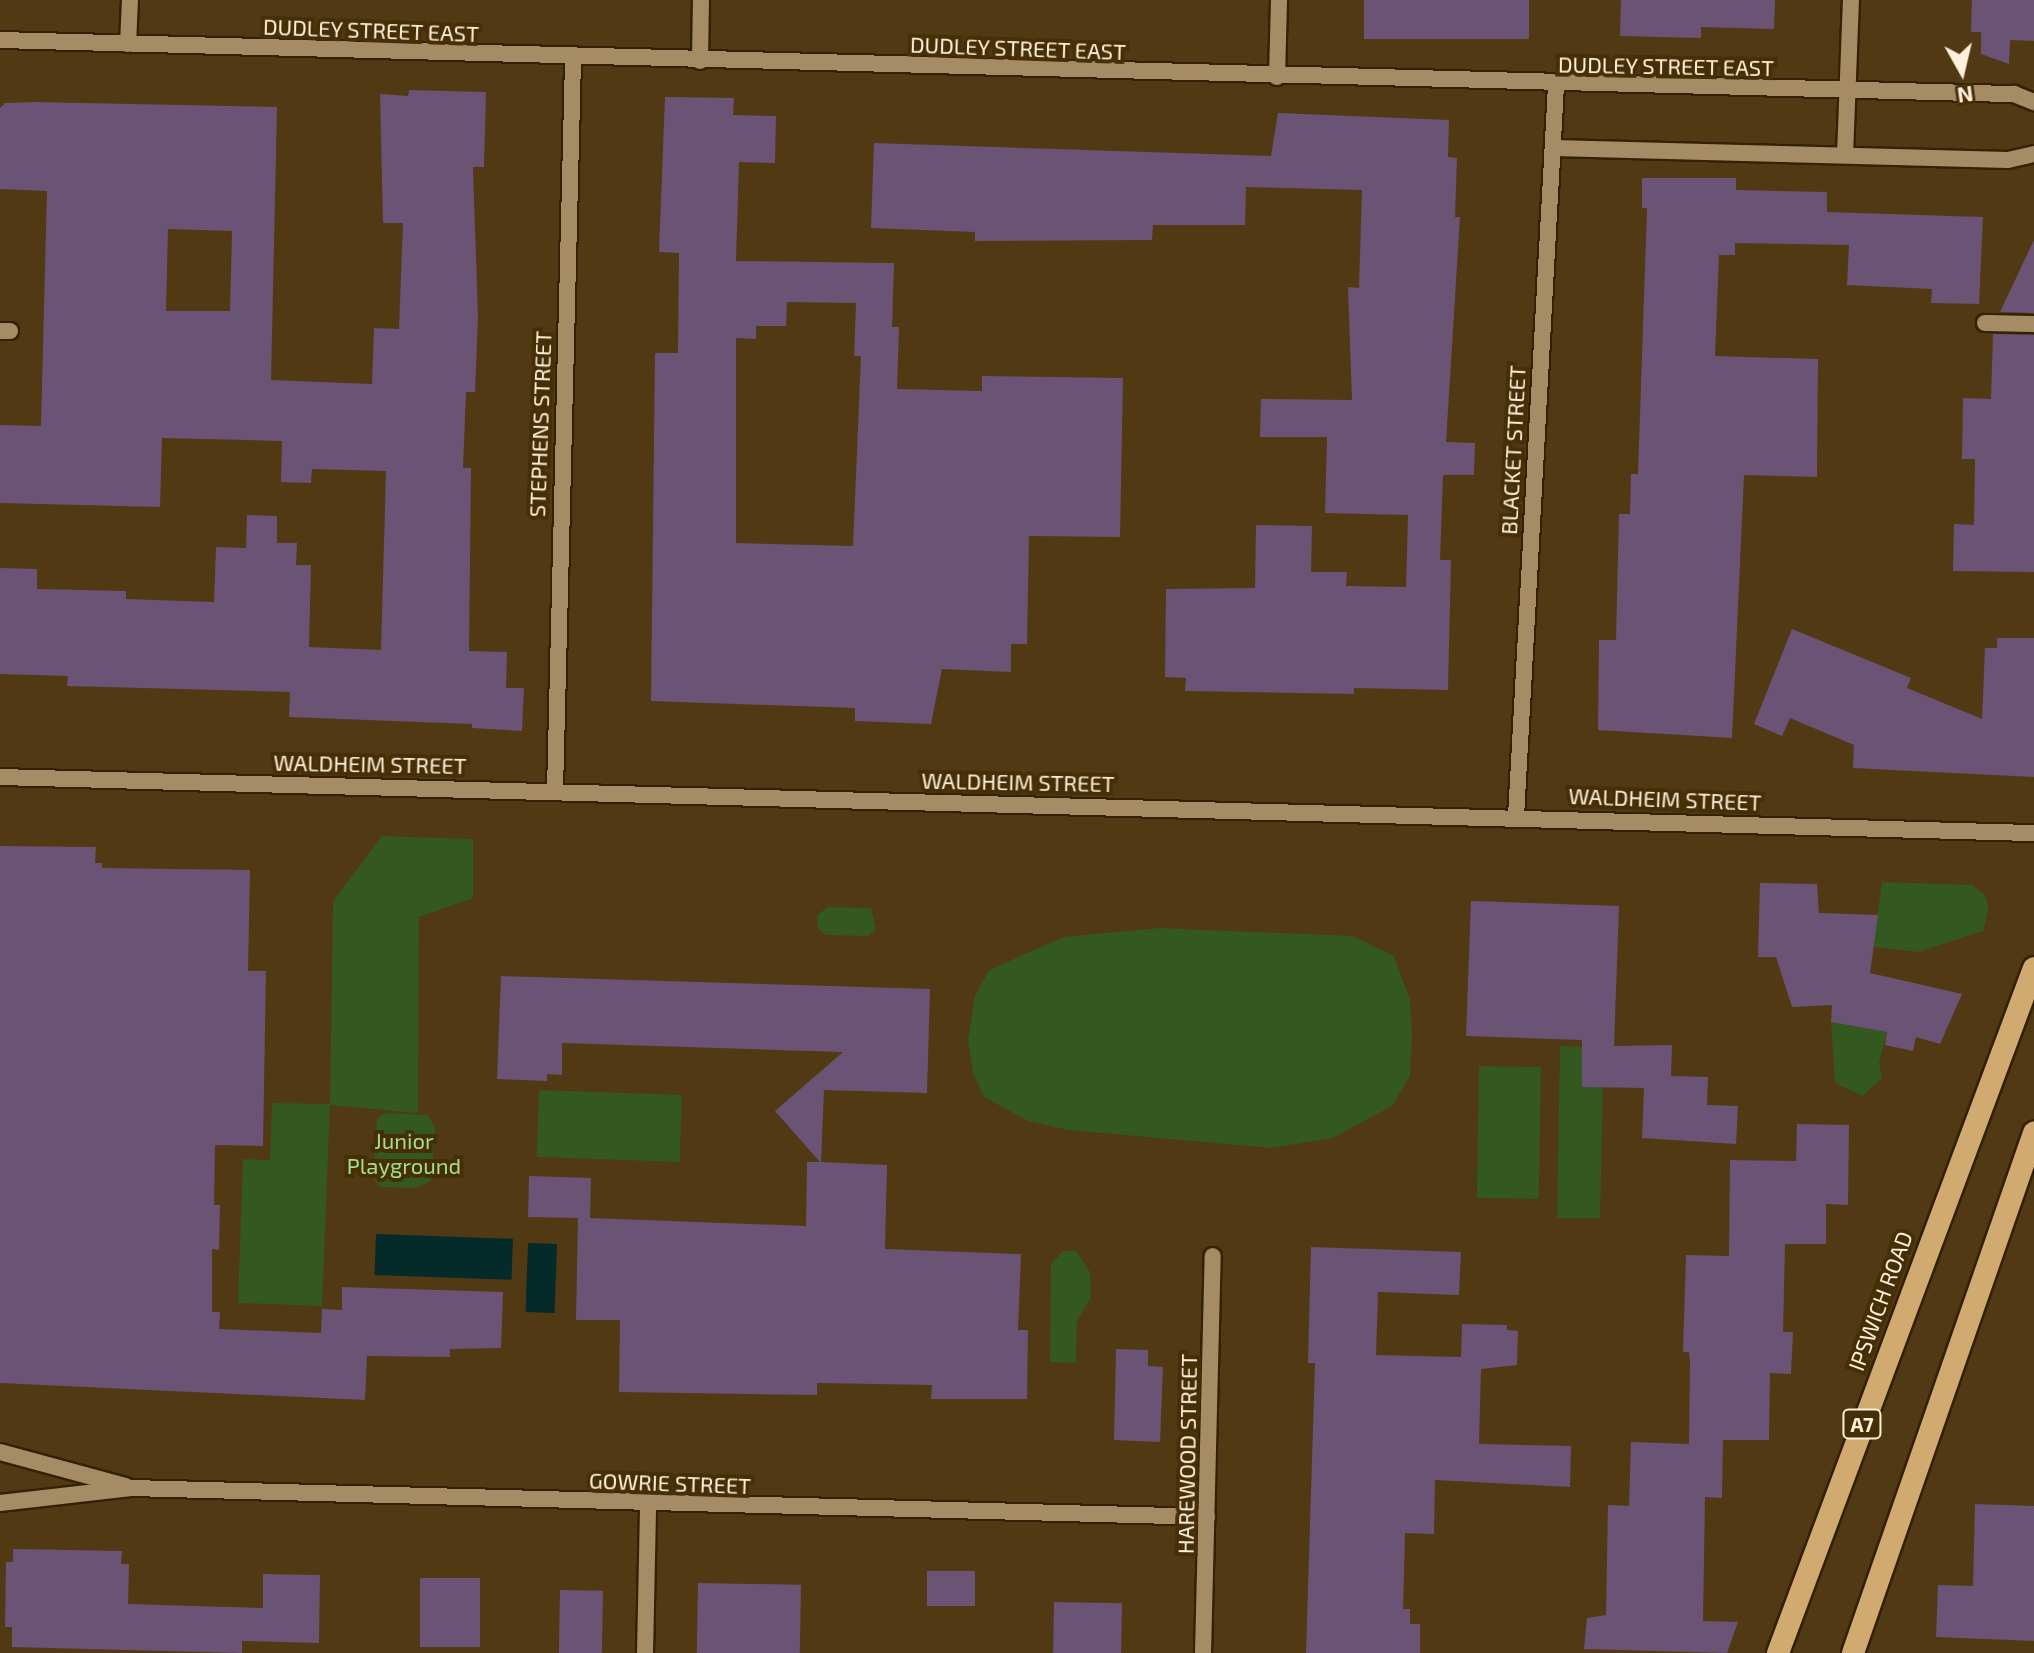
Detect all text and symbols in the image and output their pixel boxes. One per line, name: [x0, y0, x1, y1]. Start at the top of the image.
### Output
street label: DUDLEY STREET EAST: [262, 13, 480, 47]
street label: DUDLEY STREET EAST: [909, 31, 1127, 65]
north arrow: [1922, 32, 2002, 112]
street label: DUDLEY STREET EAST: [1557, 51, 1775, 81]
text: N: [1956, 82, 1975, 110]
street label: STEPHENS STREET: [524, 330, 556, 518]
street label: BLACKET STREET: [1495, 364, 1531, 536]
street label: WALDHEIM STREET: [273, 749, 467, 779]
street label: WALDHEIM STREET: [921, 767, 1115, 797]
street label: WALDHEIM STREET: [1568, 782, 1762, 816]
park label: Junior Playground: [347, 1127, 461, 1178]
street label: IPSWICH ROAD: [1843, 1228, 1917, 1374]
street label: HAREWOOD STREET: [1172, 1354, 1202, 1554]
road number: A7: [1842, 1408, 1882, 1440]
street label: GOWRIE STREET: [589, 1467, 751, 1499]

